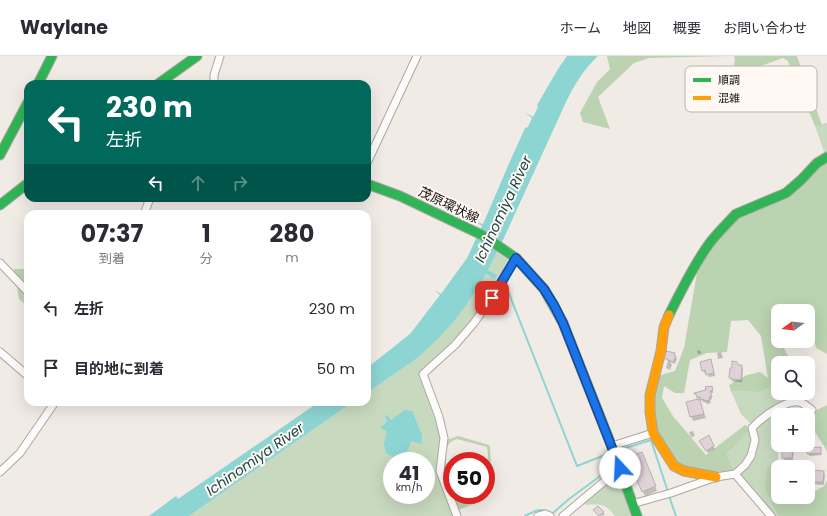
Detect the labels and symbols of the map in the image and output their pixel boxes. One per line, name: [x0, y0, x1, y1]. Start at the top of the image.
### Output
legend: [685, 66, 817, 112]
text: 順調: [718, 72, 740, 88]
text: 混雑: [718, 90, 740, 106]
water label: Ichinomiya River: [470, 152, 537, 266]
street label: 茂原環状線: [416, 182, 482, 228]
pin: [475, 281, 509, 315]
north arrow: [771, 304, 815, 348]
water label: Ichinomiya River: [202, 417, 309, 500]
position arrow: [599, 447, 641, 489]
speed limit sign: 50: [443, 452, 495, 504]

